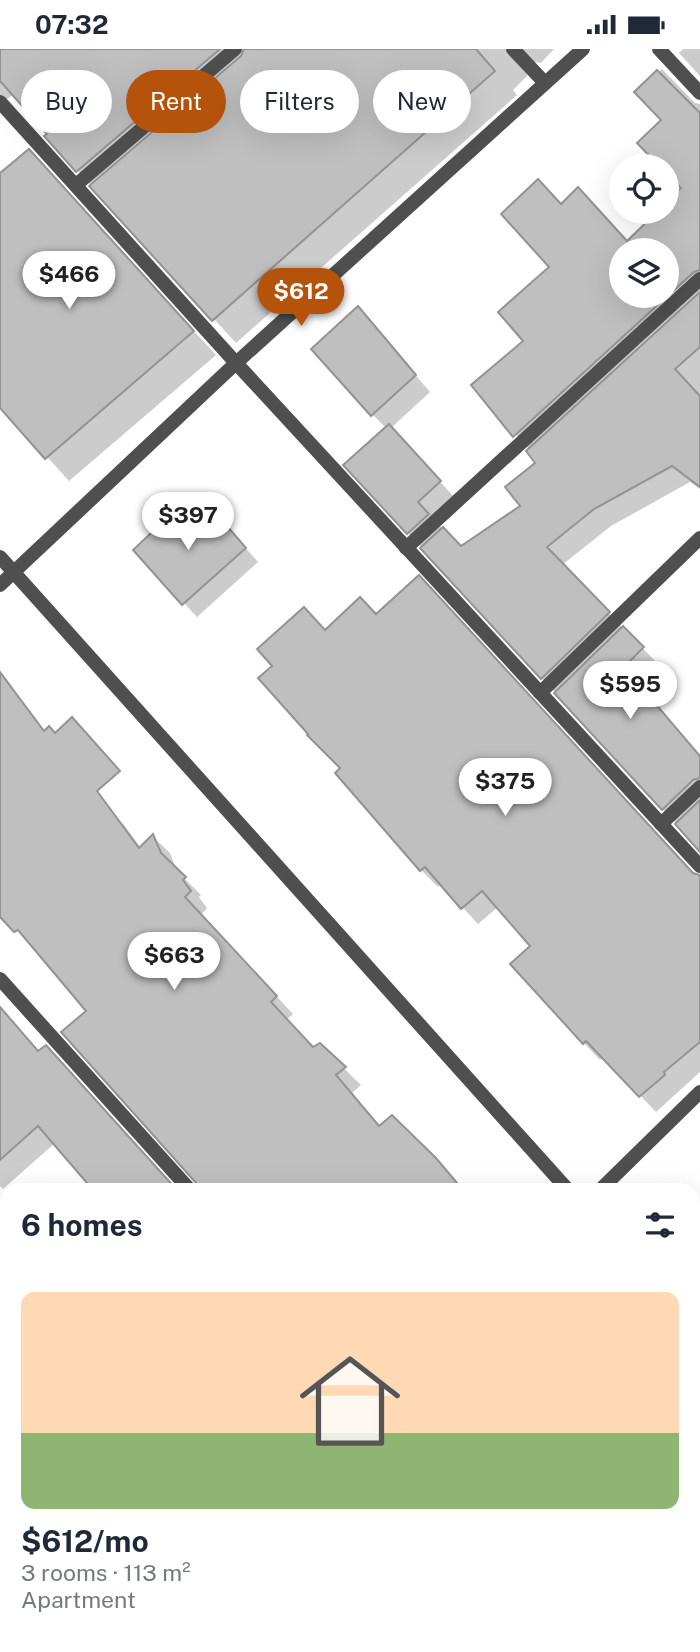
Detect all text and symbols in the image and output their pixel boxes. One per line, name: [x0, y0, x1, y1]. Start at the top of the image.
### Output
text: 07:32: [35, 9, 108, 40]
chip: Buy: [21, 70, 112, 133]
chip: Rent: [126, 70, 226, 133]
chip: Filters: [240, 70, 359, 133]
chip: New: [373, 70, 471, 133]
map controls: [609, 154, 679, 308]
button: locate: [609, 154, 679, 224]
button: layers: [609, 238, 679, 308]
pin: $466: [28, 251, 110, 311]
text: $466: [38, 260, 100, 287]
pin: $612: [260, 268, 342, 328]
text: $612: [273, 277, 329, 304]
pin: $397: [147, 493, 229, 552]
text: $397: [158, 501, 218, 528]
pin: $595: [589, 661, 671, 721]
text: $595: [599, 670, 661, 697]
pin: $375: [464, 759, 546, 818]
text: $375: [475, 767, 535, 794]
pin: $663: [133, 933, 215, 992]
text: $663: [143, 941, 205, 968]
icon: filters: [641, 1206, 679, 1244]
text: 6 homes: [21, 1207, 143, 1243]
icon: home: [287, 1338, 413, 1464]
text: $612/mo: [21, 1523, 149, 1559]
text: 3 rooms · 113 m²: [21, 1559, 191, 1586]
text: Apartment: [21, 1586, 136, 1613]

